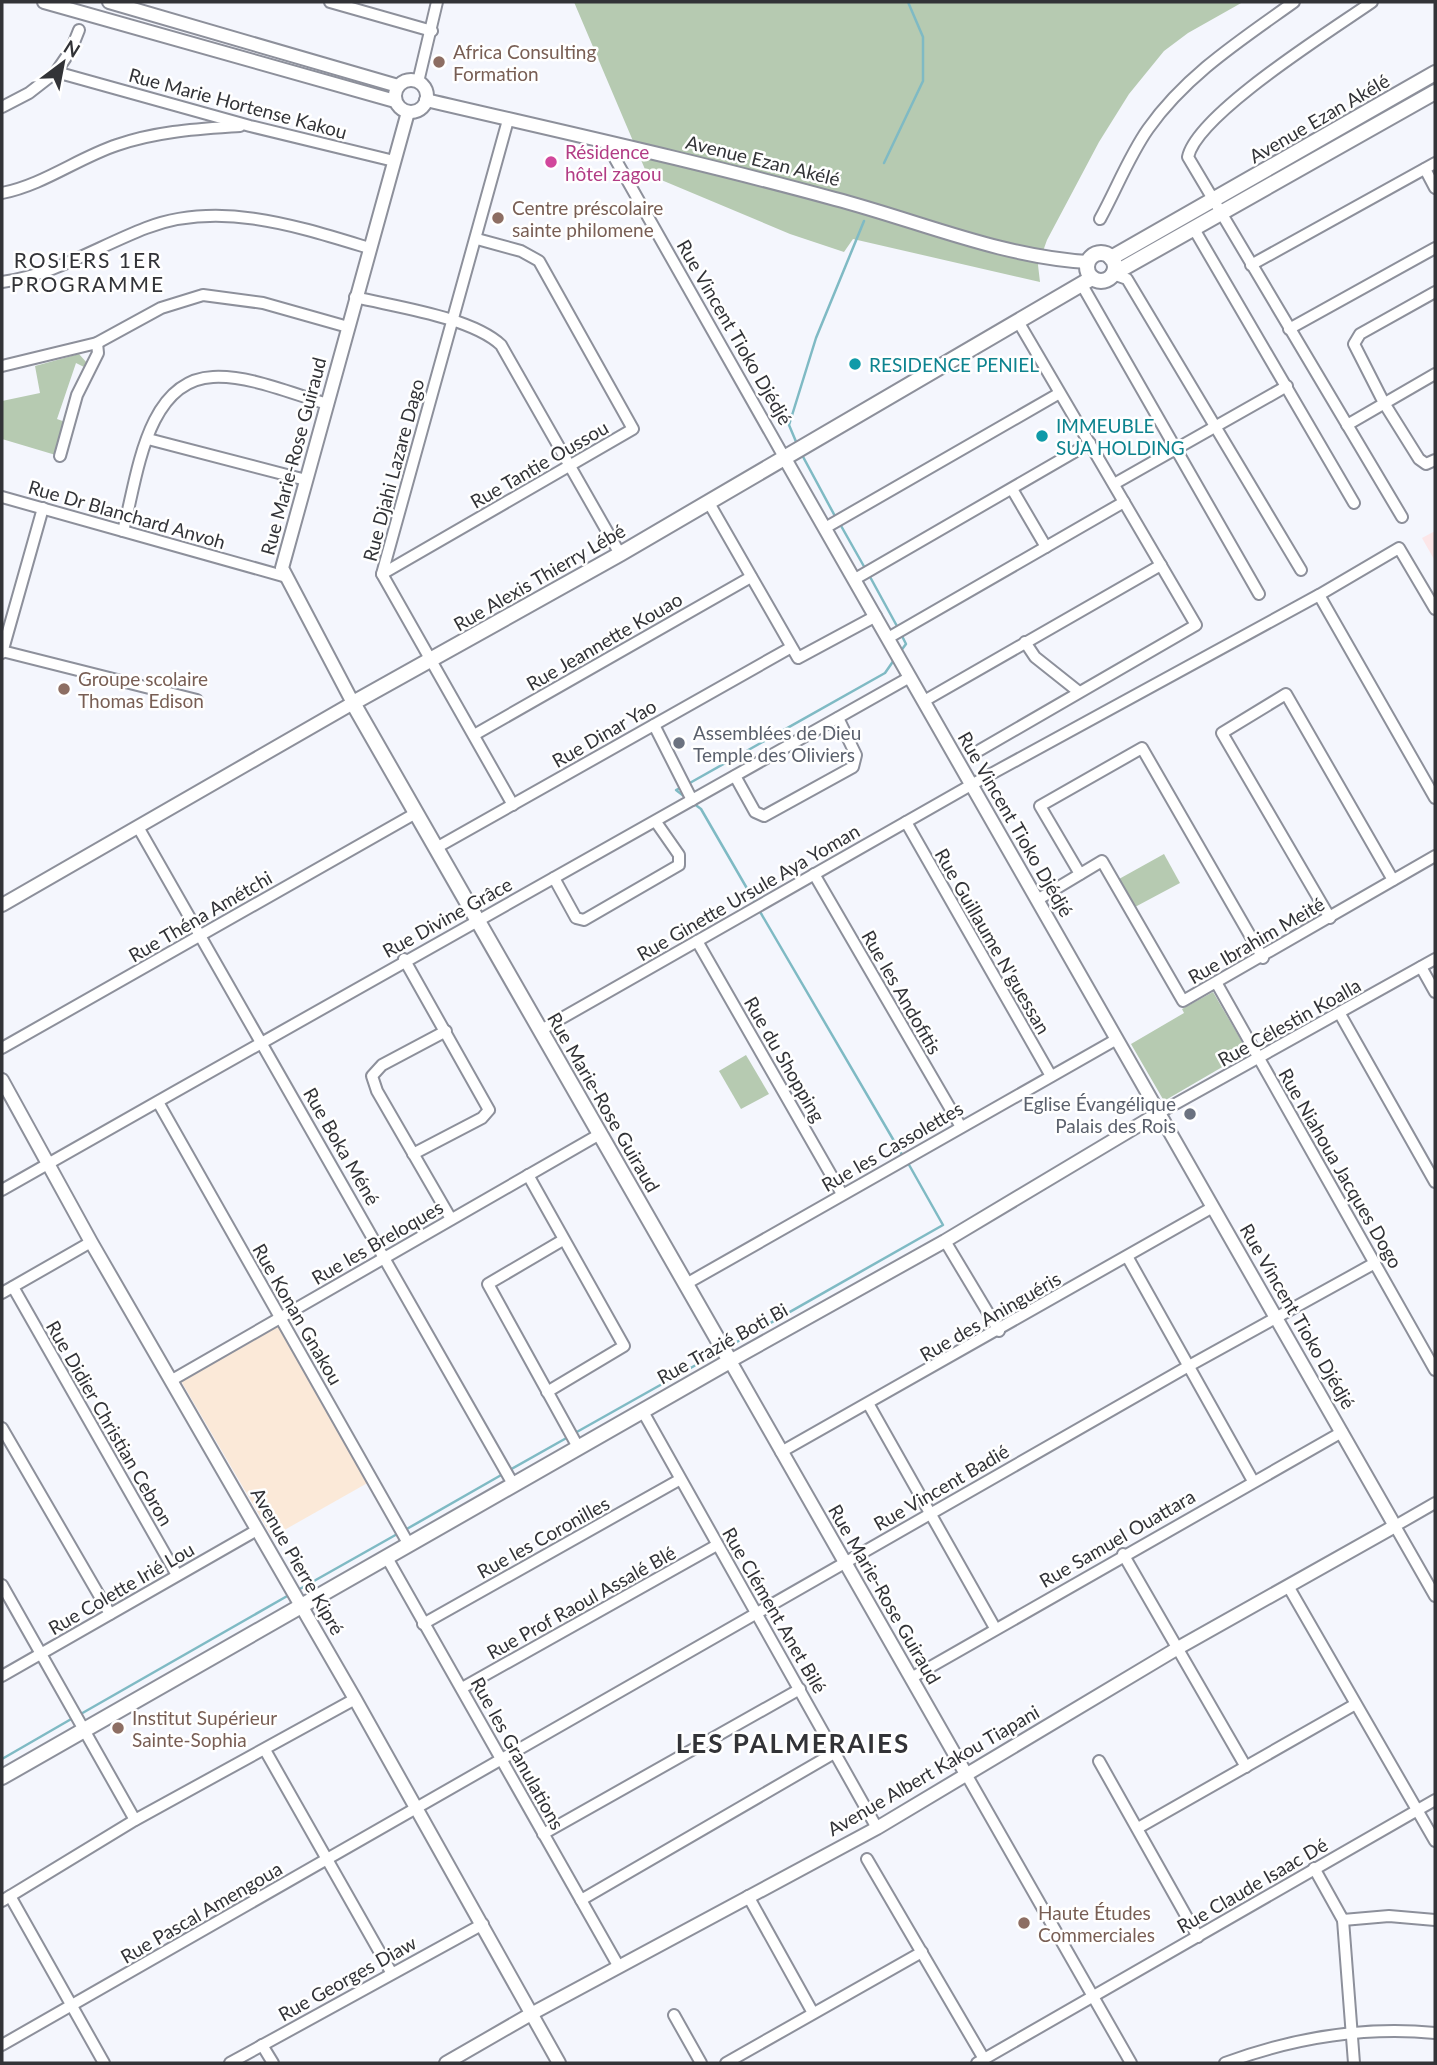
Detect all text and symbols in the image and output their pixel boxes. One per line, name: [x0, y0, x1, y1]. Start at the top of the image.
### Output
north arrow: [28, 28, 98, 98]
text: N: [60, 35, 85, 62]
place label: Africa Consulting Formation: [453, 40, 596, 85]
marker: Africa Consulting Formation: [431, 54, 447, 70]
street label: Rue Marie Hortense Kakou: [126, 63, 350, 143]
street label: Avenue Ezan Akélé: [1245, 69, 1393, 167]
street label: Avenue Ezan Akélé: [684, 130, 842, 190]
place label: Résidence hôtel zagou: [565, 140, 661, 185]
marker: Résidence hôtel zagou: [543, 154, 559, 170]
place label: Centre préscolaire sainte philomene: [512, 196, 663, 241]
marker: Centre préscolaire sainte philomene: [490, 210, 506, 226]
street label: Rue Vincent Tioko Djédjé: [672, 235, 798, 429]
district label: ROSIERS 1ER PROGRAMME: [11, 247, 165, 296]
place label: RESIDENCE PENIEL: [869, 353, 1039, 376]
street label: Rue Marie-Rose Guiraud: [256, 355, 330, 557]
marker: RESIDENCE PENIEL: [847, 356, 863, 372]
street label: Rue Djahi Lazare Dago: [358, 376, 428, 564]
place label: IMMEUBLE SUA HOLDING: [1056, 414, 1185, 459]
street label: Rue Tantie Oussou: [466, 415, 612, 513]
marker: IMMEUBLE SUA HOLDING: [1034, 428, 1050, 444]
street label: Rue Dr Blanchard Anvoh: [26, 475, 228, 553]
street label: Rue Alexis Thierry Lébé: [449, 518, 629, 636]
street label: Rue Jeannette Kouao: [522, 587, 686, 695]
place label: Groupe scolaire Thomas Edison: [78, 667, 208, 712]
marker: Groupe scolaire Thomas Edison: [56, 681, 72, 697]
street label: Rue Dinar Yao: [548, 694, 660, 772]
place label: Assemblées de Dieu Temple des Oliviers: [693, 721, 861, 766]
street label: Rue Vincent Tioko Djédjé: [953, 727, 1079, 921]
marker: Assemblées de Dieu Temple des Oliviers: [671, 735, 687, 751]
street label: Rue Ginette Ursule Aya Yoman: [633, 819, 863, 965]
street label: Rue Guillaume N'guessan: [930, 844, 1056, 1038]
street label: Rue Théna Amétchi: [124, 866, 276, 966]
street label: Rue Divine Grâce: [378, 872, 516, 962]
street label: Rue Ibrahim Meité: [1184, 892, 1328, 988]
street label: Rue les Andofitis: [857, 926, 947, 1058]
street label: Rue Célestin Koalla: [1213, 973, 1365, 1071]
street label: Rue du Shopping: [740, 992, 830, 1126]
street label: Rue Marie-Rose Guiraud: [543, 1008, 665, 1196]
street label: Rue Niahoua Jacques Dogo: [1274, 1064, 1408, 1272]
street label: Rue Boka Méné: [299, 1083, 385, 1209]
place label: Eglise Évangélique Palais des Rois: [1023, 1092, 1176, 1137]
street label: Rue les Cassolettes: [817, 1096, 967, 1196]
marker: Eglise Évangélique Palais des Rois: [1182, 1106, 1198, 1122]
street label: Rue les Breloques: [307, 1195, 447, 1289]
street label: Rue Vincent Tioko Djédjé: [1235, 1219, 1361, 1413]
street label: Rue Konan Gnakou: [248, 1239, 348, 1389]
street label: Rue des Aninguéris: [915, 1266, 1065, 1366]
street label: Rue Trazié Boti Bi: [653, 1298, 791, 1388]
street label: Rue Didier Christian Cebron: [42, 1316, 178, 1530]
street label: Rue Vincent Badié: [869, 1439, 1013, 1535]
street label: Avenue Pierre Kipré: [246, 1483, 350, 1639]
street label: Rue Samuel Ouattara: [1035, 1484, 1199, 1592]
street label: Rue les Coronilles: [473, 1491, 613, 1583]
street label: Rue Marie-Rose Guiraud: [824, 1500, 946, 1688]
street label: Rue Clément Anet Bilé: [718, 1523, 832, 1697]
street label: Rue Colette Irié Lou: [44, 1537, 198, 1639]
street label: Rue Prof Raoul Assalé Blé: [482, 1540, 680, 1664]
street label: Rue les Granulations: [467, 1673, 569, 1833]
street label: Avenue Albert Kakou Tiapani: [823, 1700, 1043, 1840]
place label: Institut Supérieur Sainte-Sophia: [132, 1706, 277, 1751]
marker: Institut Supérieur Sainte-Sophia: [110, 1720, 126, 1736]
district label: LES PALMERAIES: [676, 1727, 910, 1759]
street label: Rue Claude Isaac Dé: [1173, 1832, 1331, 1938]
street label: Rue Pascal Amengoua: [116, 1856, 286, 1968]
place label: Haute Études Commerciales: [1038, 1901, 1155, 1946]
marker: Haute Études Commerciales: [1016, 1915, 1032, 1931]
street label: Rue Georges Diaw: [274, 1931, 420, 2025]

